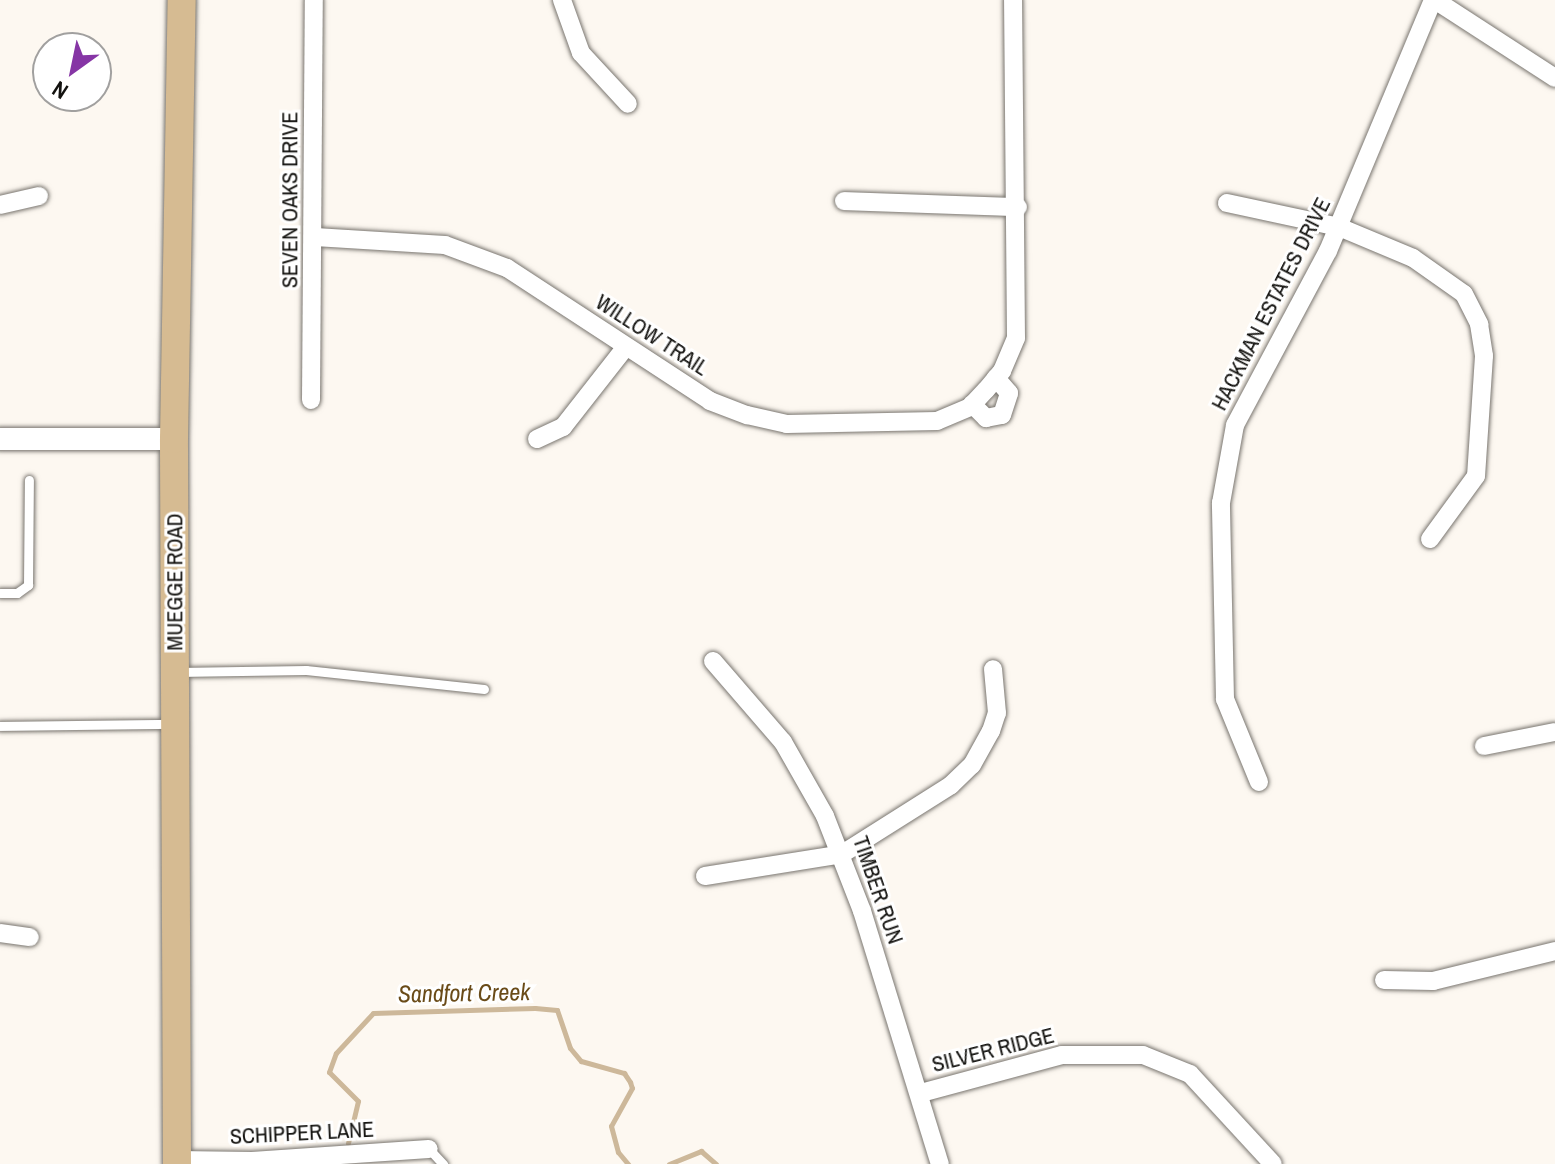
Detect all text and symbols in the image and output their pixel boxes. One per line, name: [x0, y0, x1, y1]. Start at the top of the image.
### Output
north arrow: [32, 32, 112, 112]
text: N: [46, 74, 74, 107]
street label: SEVEN OAKS DRIVE: [277, 112, 303, 288]
street label: HACKMAN ESTATES DRIVE: [1206, 193, 1336, 415]
street label: WILLOW TRAIL: [591, 289, 713, 381]
street label: MUEGGE ROAD: [162, 513, 188, 651]
street label: TIMBER RUN: [847, 833, 909, 947]
water label: Sandfort Creek: [398, 977, 530, 1009]
street label: SILVER RIDGE: [929, 1022, 1057, 1078]
street label: SCHIPPER LANE: [229, 1116, 375, 1150]

